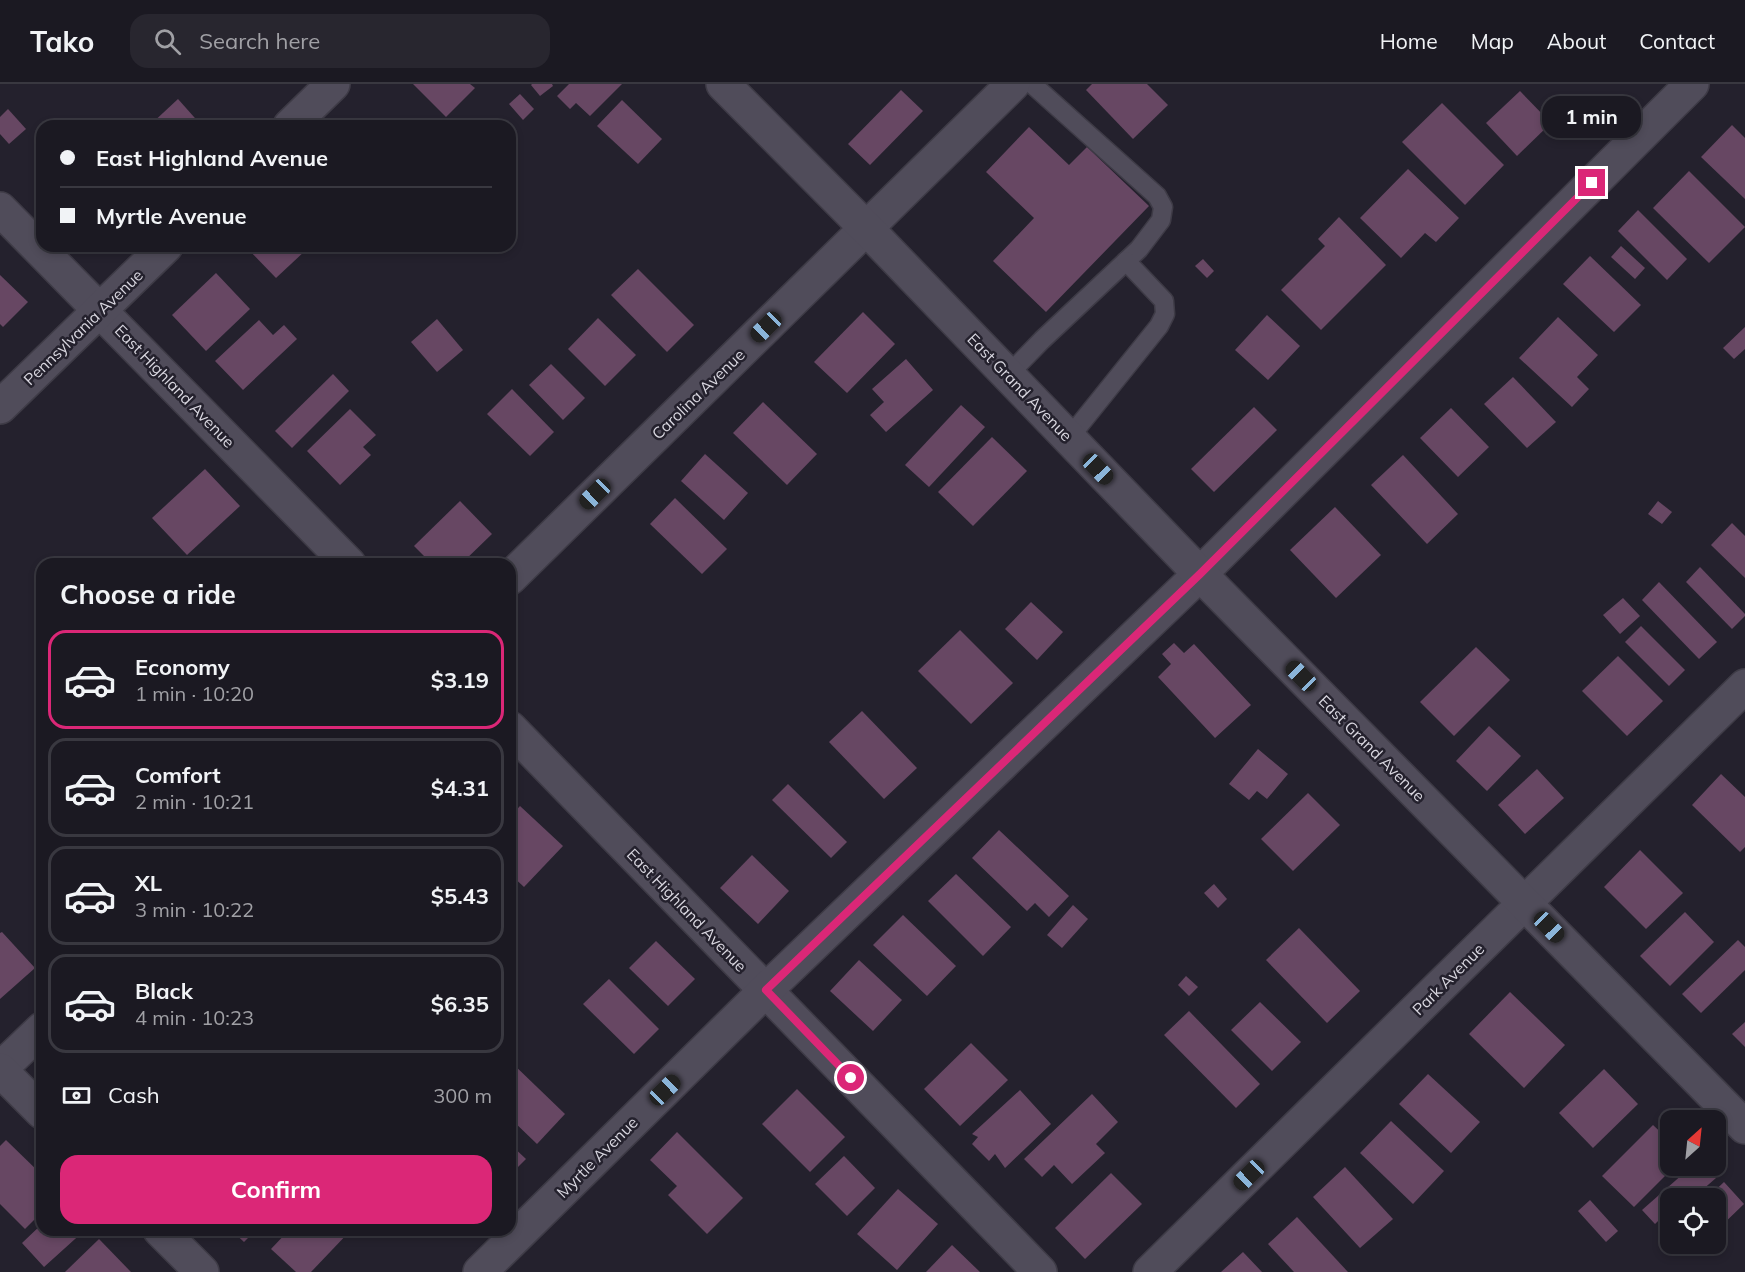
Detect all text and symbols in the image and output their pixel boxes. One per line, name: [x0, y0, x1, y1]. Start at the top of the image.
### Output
search box: [130, 14, 550, 68]
text: Tako: [30, 24, 94, 59]
icon: search: [151, 25, 184, 58]
text: Search here: [199, 27, 320, 55]
text: Home: [1380, 28, 1438, 54]
text: Map: [1471, 28, 1514, 54]
text: About: [1547, 28, 1606, 54]
text: Contact: [1639, 28, 1715, 54]
callout: 1 min: [1542, 96, 1642, 138]
text: 1 min: [1565, 104, 1618, 129]
text: East Highland Avenue: [96, 144, 328, 172]
route end: [1578, 169, 1605, 196]
text: Myrtle Avenue: [96, 202, 247, 230]
street label: Pennsylvania Avenue: [19, 265, 147, 389]
car: [747, 308, 785, 346]
street label: East Highland Avenue: [111, 320, 239, 452]
street label: East Grand Avenue: [963, 329, 1077, 445]
street label: Carolina Avenue: [647, 345, 749, 443]
car: [1079, 450, 1117, 488]
car: [576, 475, 614, 513]
text: Choose a ride: [60, 577, 236, 611]
icon: car: [63, 653, 117, 707]
text: Economy: [135, 653, 230, 681]
car: [1282, 657, 1320, 695]
text: $3.19: [431, 666, 489, 694]
text: 1 min · 10:20: [135, 681, 254, 706]
street label: East Grand Avenue: [1315, 691, 1429, 805]
icon: car: [63, 761, 117, 815]
text: Comfort: [135, 761, 221, 789]
text: $4.31: [431, 774, 489, 802]
text: 2 min · 10:21: [135, 789, 254, 814]
street label: East Highland Avenue: [623, 844, 751, 976]
icon: car: [63, 869, 117, 923]
text: XL: [135, 869, 162, 897]
text: $5.43: [431, 882, 489, 910]
text: 3 min · 10:22: [135, 897, 254, 922]
car: [1530, 908, 1568, 946]
street label: Park Avenue: [1408, 939, 1488, 1019]
icon: car: [63, 977, 117, 1031]
text: Black: [135, 977, 193, 1005]
text: $6.35: [431, 990, 489, 1018]
text: 4 min · 10:23: [135, 1005, 254, 1030]
route start: [837, 1064, 864, 1091]
car: [646, 1071, 684, 1109]
icon: cash: [60, 1079, 93, 1112]
text: Cash: [108, 1081, 160, 1109]
text: 300 m: [433, 1083, 492, 1108]
north arrow: [1660, 1110, 1726, 1176]
map controls: [1660, 1110, 1726, 1254]
street label: Myrtle Avenue: [552, 1112, 642, 1202]
button: Confirm: [60, 1155, 492, 1224]
car: [1230, 1156, 1268, 1194]
button: locate: [1660, 1188, 1726, 1254]

